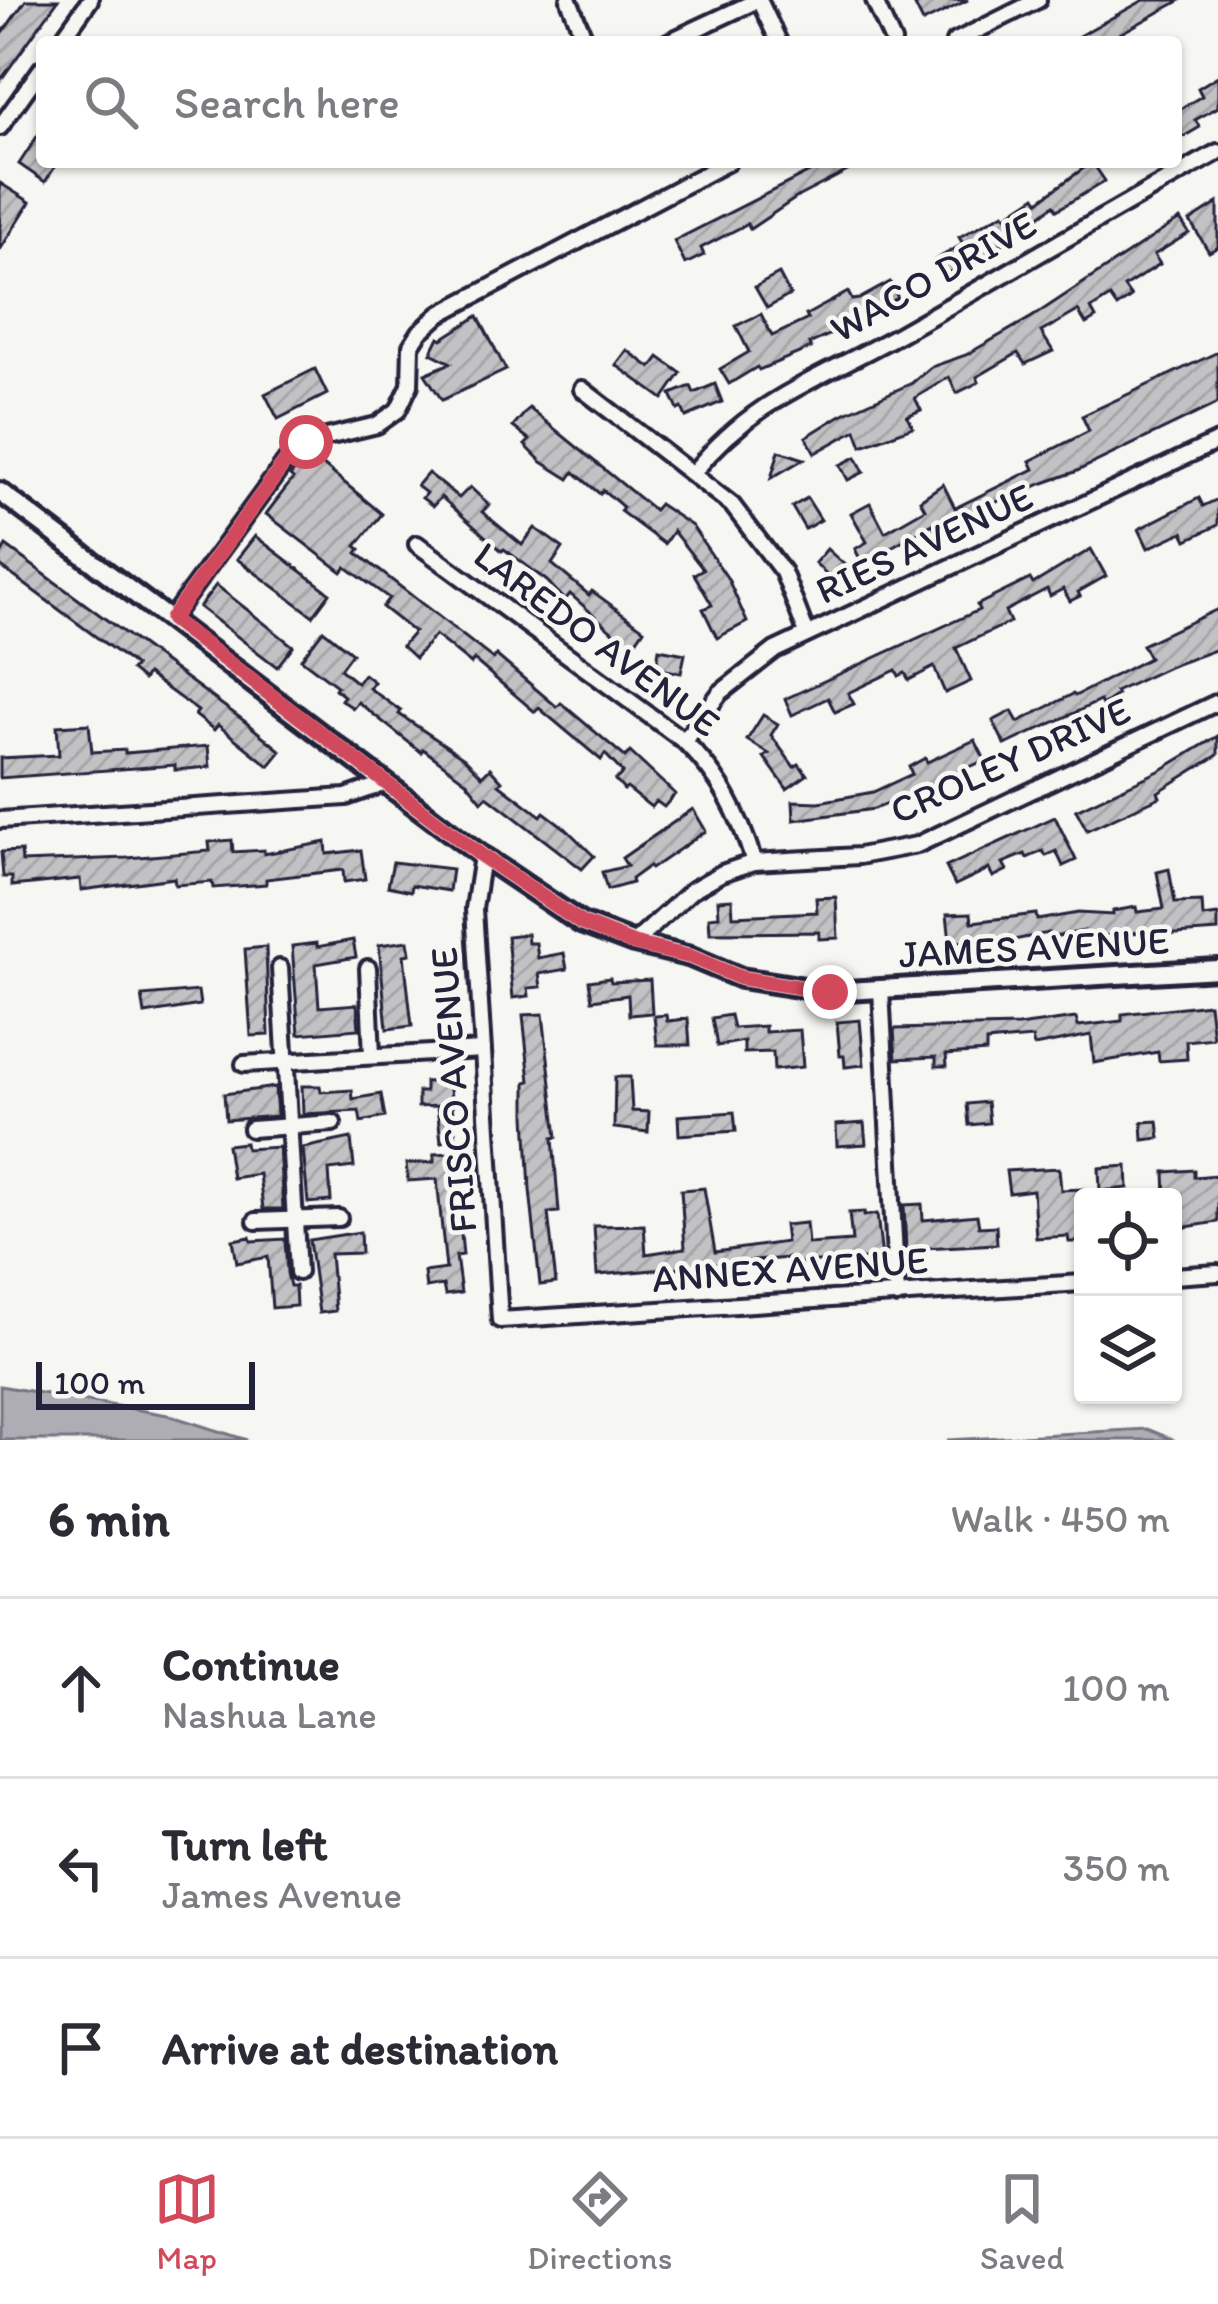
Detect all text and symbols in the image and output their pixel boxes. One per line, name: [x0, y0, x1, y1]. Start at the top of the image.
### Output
search box: [36, 36, 1182, 168]
icon: search: [78, 69, 144, 135]
text: Search here: [174, 75, 400, 129]
street label: WACO DRIVE: [822, 200, 1044, 352]
route start: [279, 415, 333, 469]
street label: RIES AVENUE: [808, 472, 1040, 614]
street label: LAREDO AVENUE: [465, 531, 729, 747]
street label: CROLEY DRIVE: [883, 686, 1137, 834]
street label: JAMES AVENUE: [898, 916, 1170, 978]
street label: FRISCO AVENUE: [420, 946, 486, 1234]
route end: [803, 965, 857, 1019]
map controls: [1074, 1188, 1182, 1404]
button: locate: [1074, 1188, 1182, 1296]
street label: ANNEX AVENUE: [650, 1236, 930, 1302]
button: layers: [1074, 1296, 1182, 1404]
scale bar: [36, 1356, 255, 1409]
text: 100 m: [54, 1363, 145, 1402]
text: 6 min: [48, 1488, 170, 1549]
text: Walk · 450 m: [950, 1495, 1170, 1542]
text: Continue: [162, 1637, 340, 1691]
icon: ahead: [48, 1655, 114, 1721]
text: 100 m: [1062, 1664, 1170, 1711]
text: Nashua Lane: [162, 1691, 377, 1738]
text: Turn left: [162, 1817, 328, 1871]
icon: left: [48, 1835, 114, 1901]
text: 350 m: [1063, 1844, 1170, 1891]
text: James Avenue: [162, 1871, 402, 1918]
icon: arrive: [48, 2015, 114, 2081]
text: Arrive at destination: [162, 2021, 558, 2075]
tab: Map: [154, 2166, 220, 2277]
tab: Directions: [527, 2166, 672, 2277]
tab: Saved: [980, 2166, 1064, 2277]

